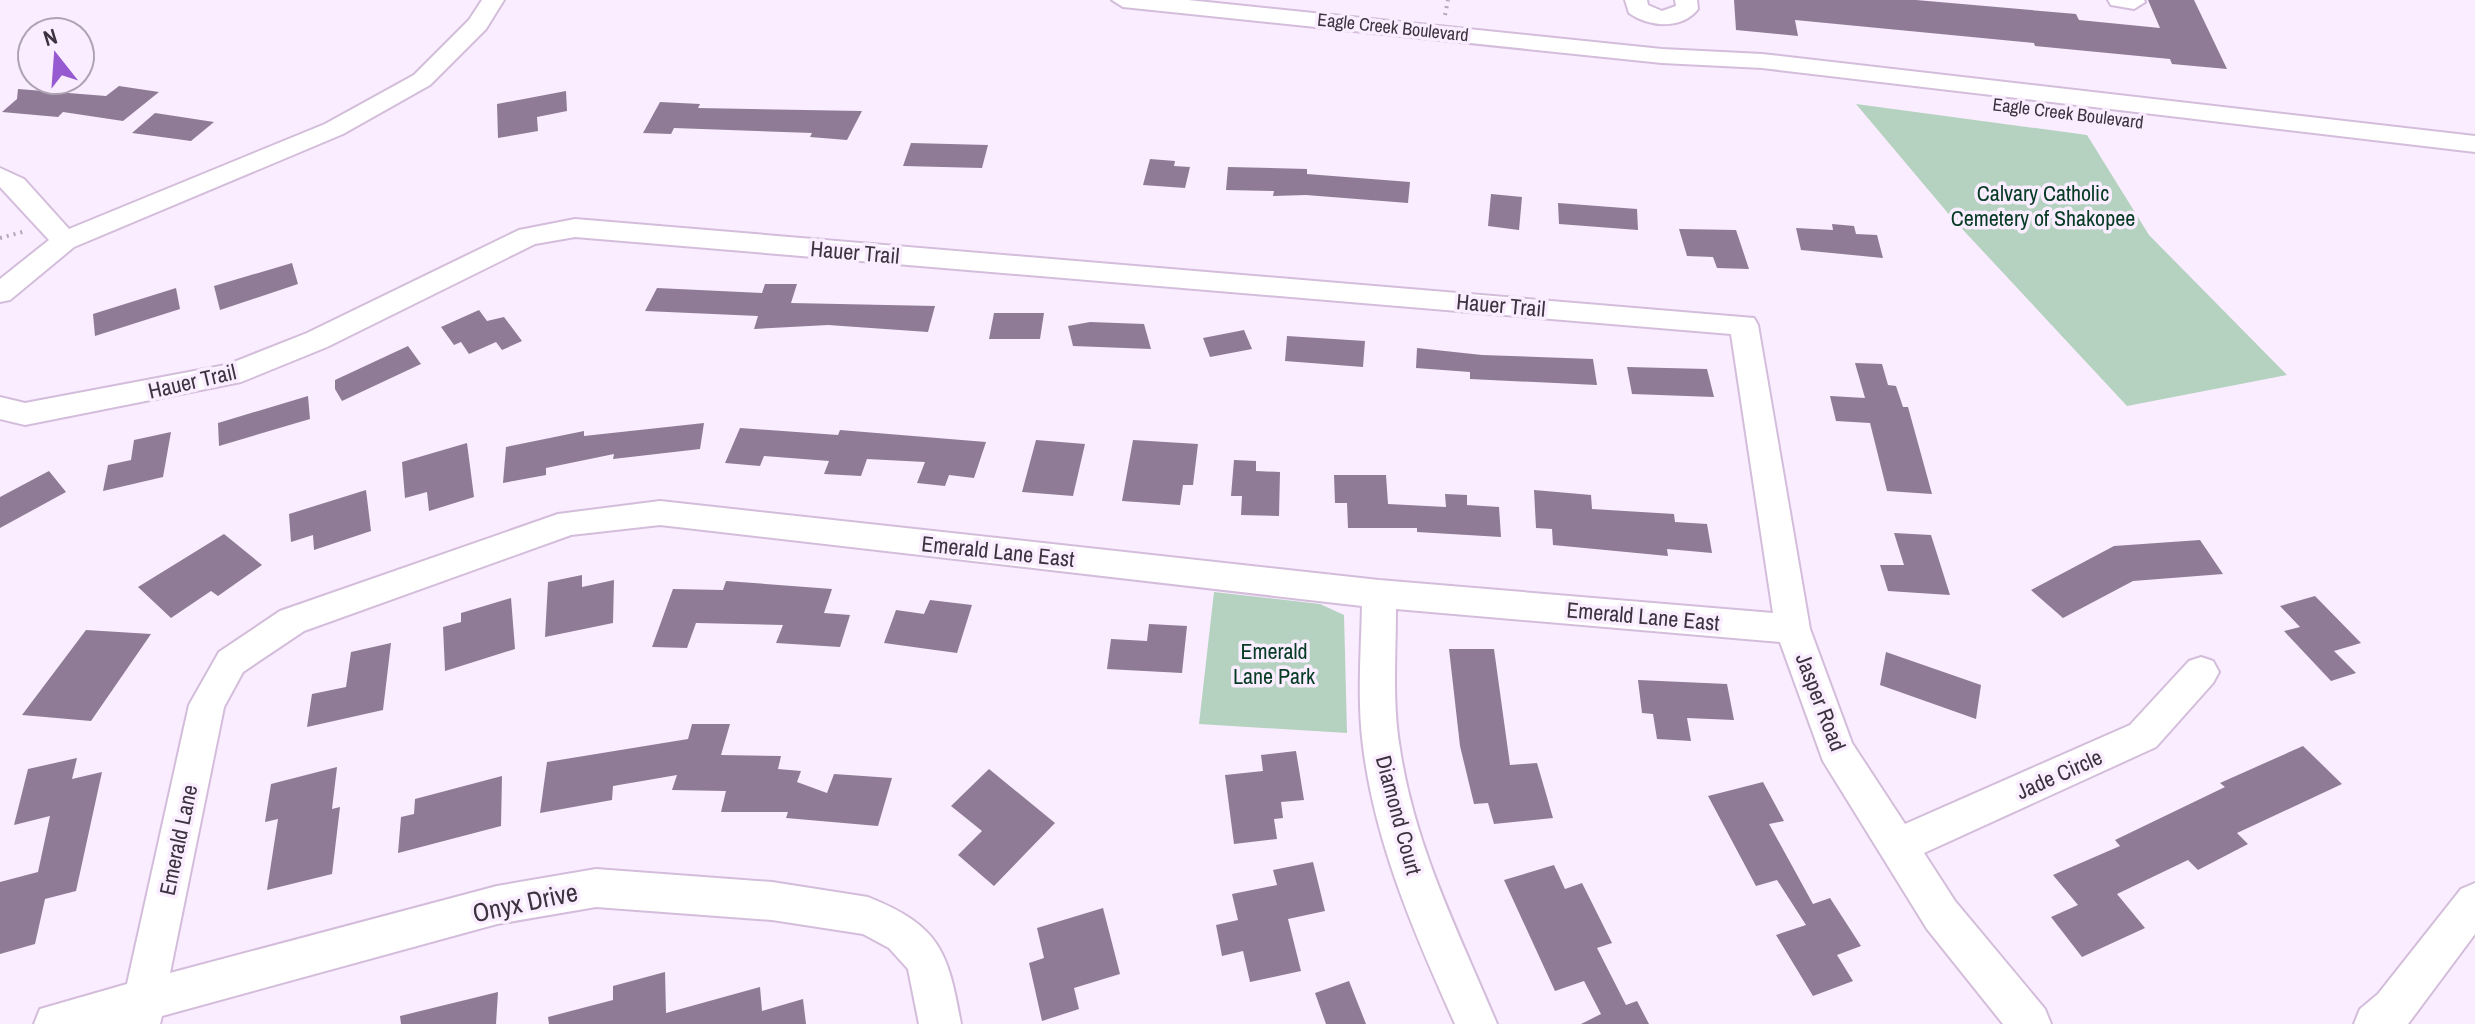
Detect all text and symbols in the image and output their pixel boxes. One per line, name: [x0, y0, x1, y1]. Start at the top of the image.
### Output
street label: Eagle Creek Boulevard: [1316, 7, 1470, 47]
north arrow: [16, 16, 96, 96]
text: N: [40, 21, 61, 53]
street label: Eagle Creek Boulevard: [1991, 91, 2145, 135]
park label: Calvary Catholic Cemetery of Shakopee: [1951, 178, 2135, 233]
street label: Hauer Trail: [809, 233, 901, 271]
street label: Hauer Trail: [1455, 286, 1547, 324]
street label: Hauer Trail: [145, 356, 239, 406]
street label: Emerald Lane East: [920, 528, 1076, 574]
street label: Emerald Lane East: [1565, 594, 1721, 638]
park label: Emerald Lane Park: [1233, 636, 1316, 691]
street label: Jasper Road: [1789, 649, 1853, 755]
street label: Jade Circle: [2011, 742, 2107, 806]
street label: Diamond Court: [1369, 752, 1429, 878]
street label: Emerald Lane: [152, 782, 204, 898]
street label: Onyx Drive: [469, 874, 581, 930]

